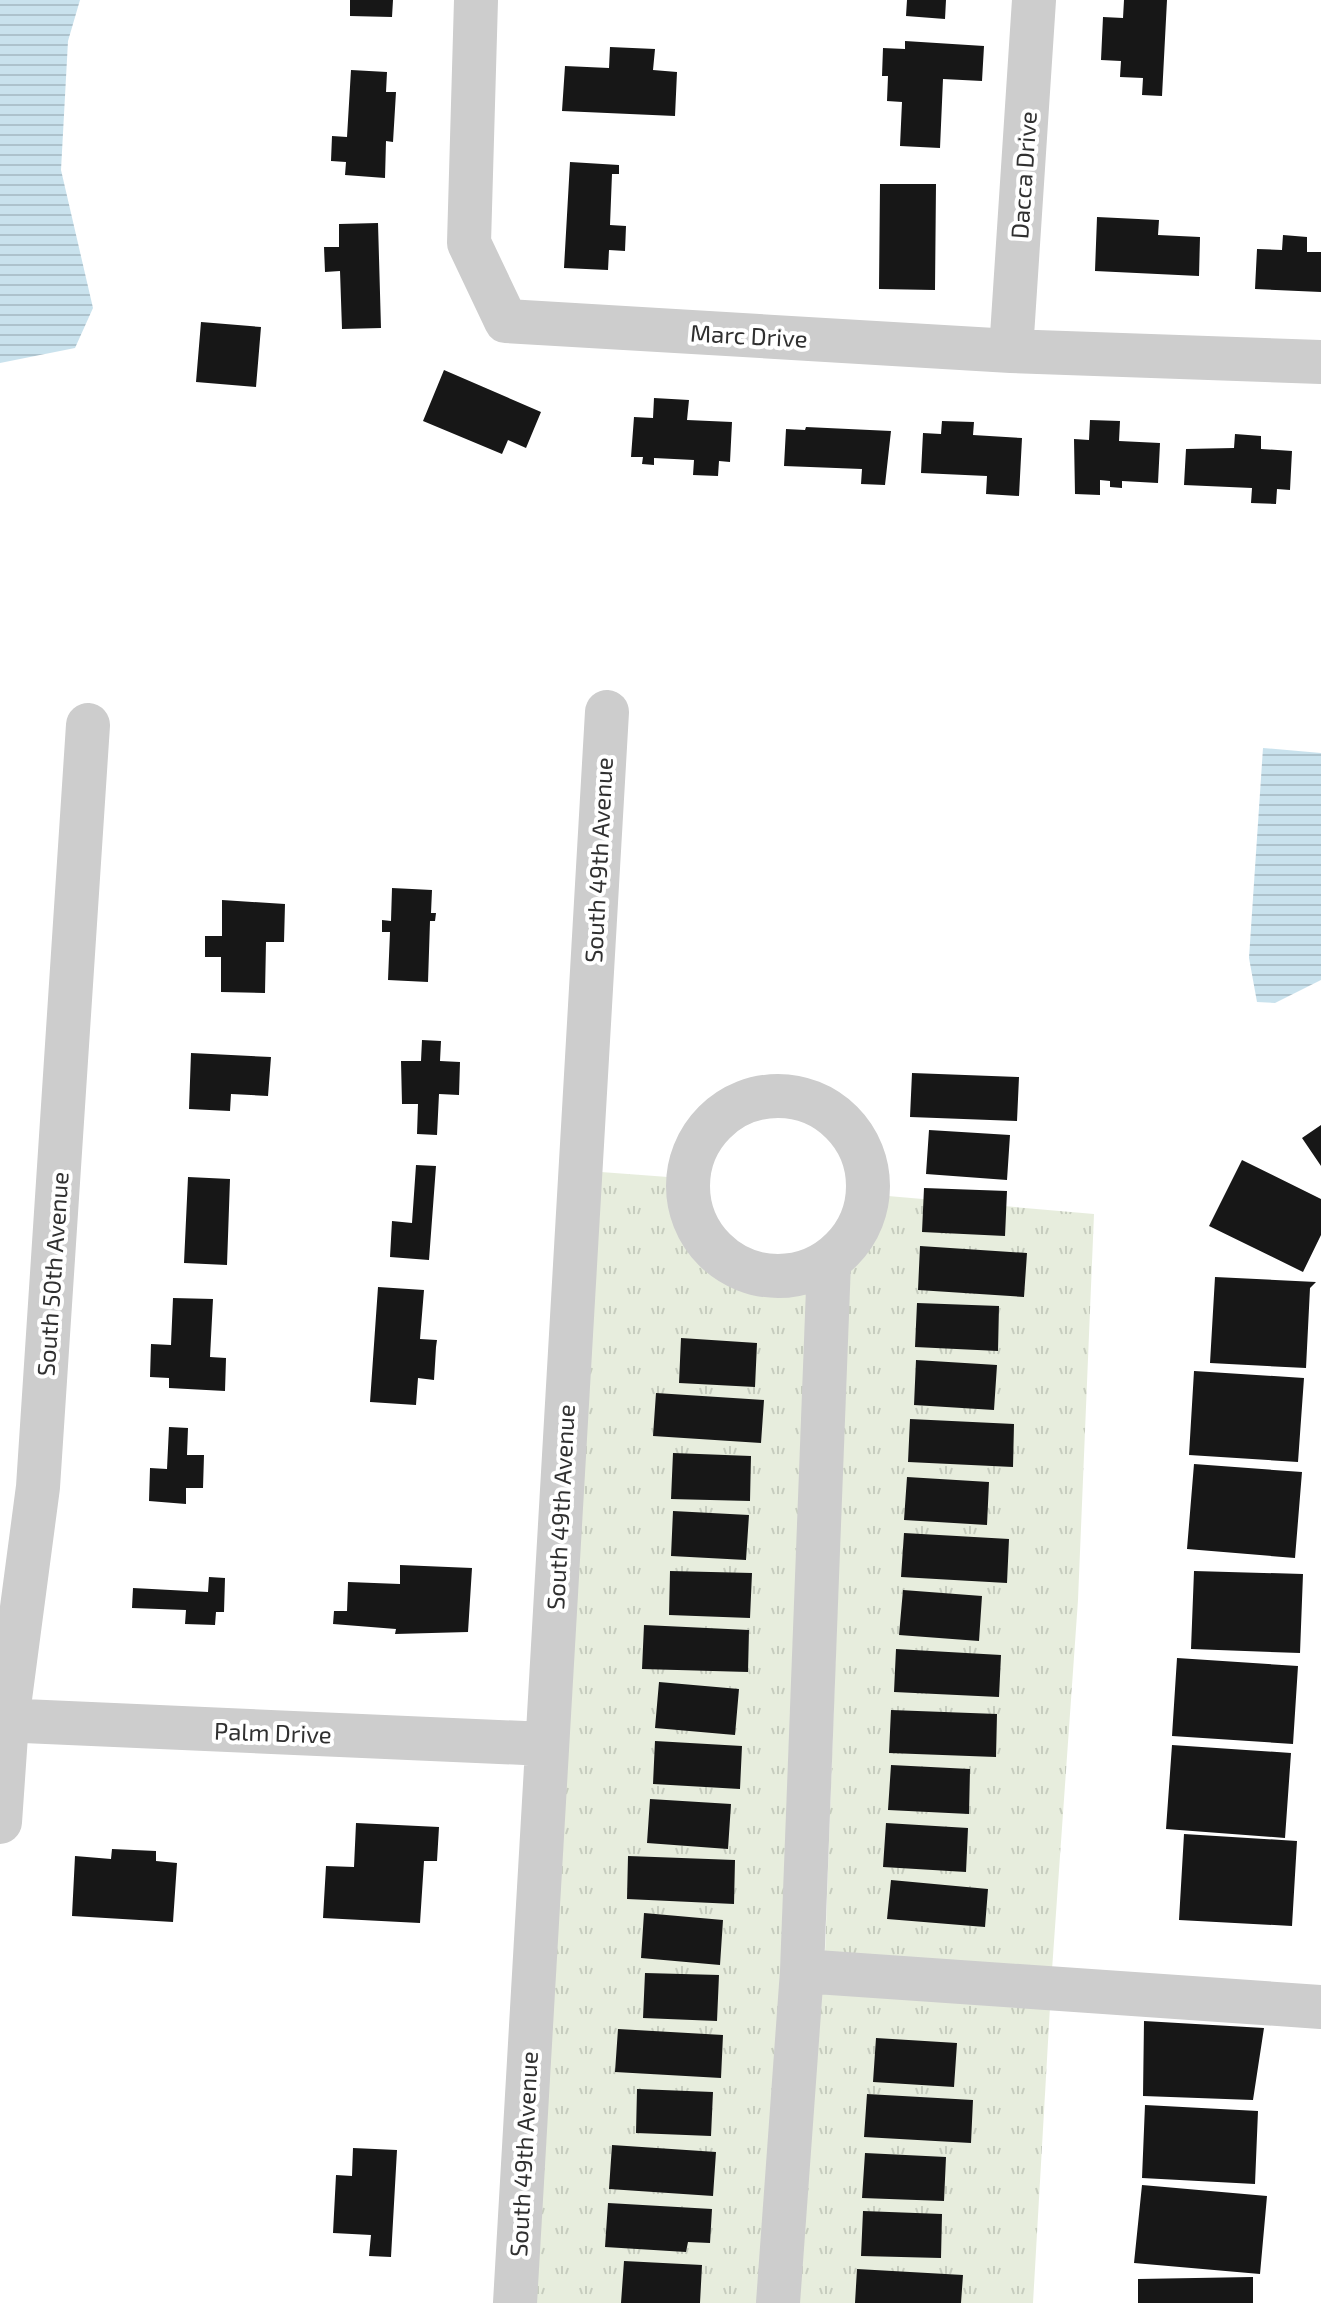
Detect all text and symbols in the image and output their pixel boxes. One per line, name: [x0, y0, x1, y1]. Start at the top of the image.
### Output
street label: Dacca Drive: [1004, 110, 1042, 240]
street label: Marc Drive: [690, 317, 808, 353]
street label: South 49th Avenue: [578, 756, 618, 964]
street label: South 50th Avenue: [30, 1171, 74, 1377]
street label: South 49th Avenue: [540, 1403, 580, 1611]
street label: Palm Drive: [214, 1715, 332, 1749]
street label: South 49th Avenue: [503, 2050, 543, 2258]

